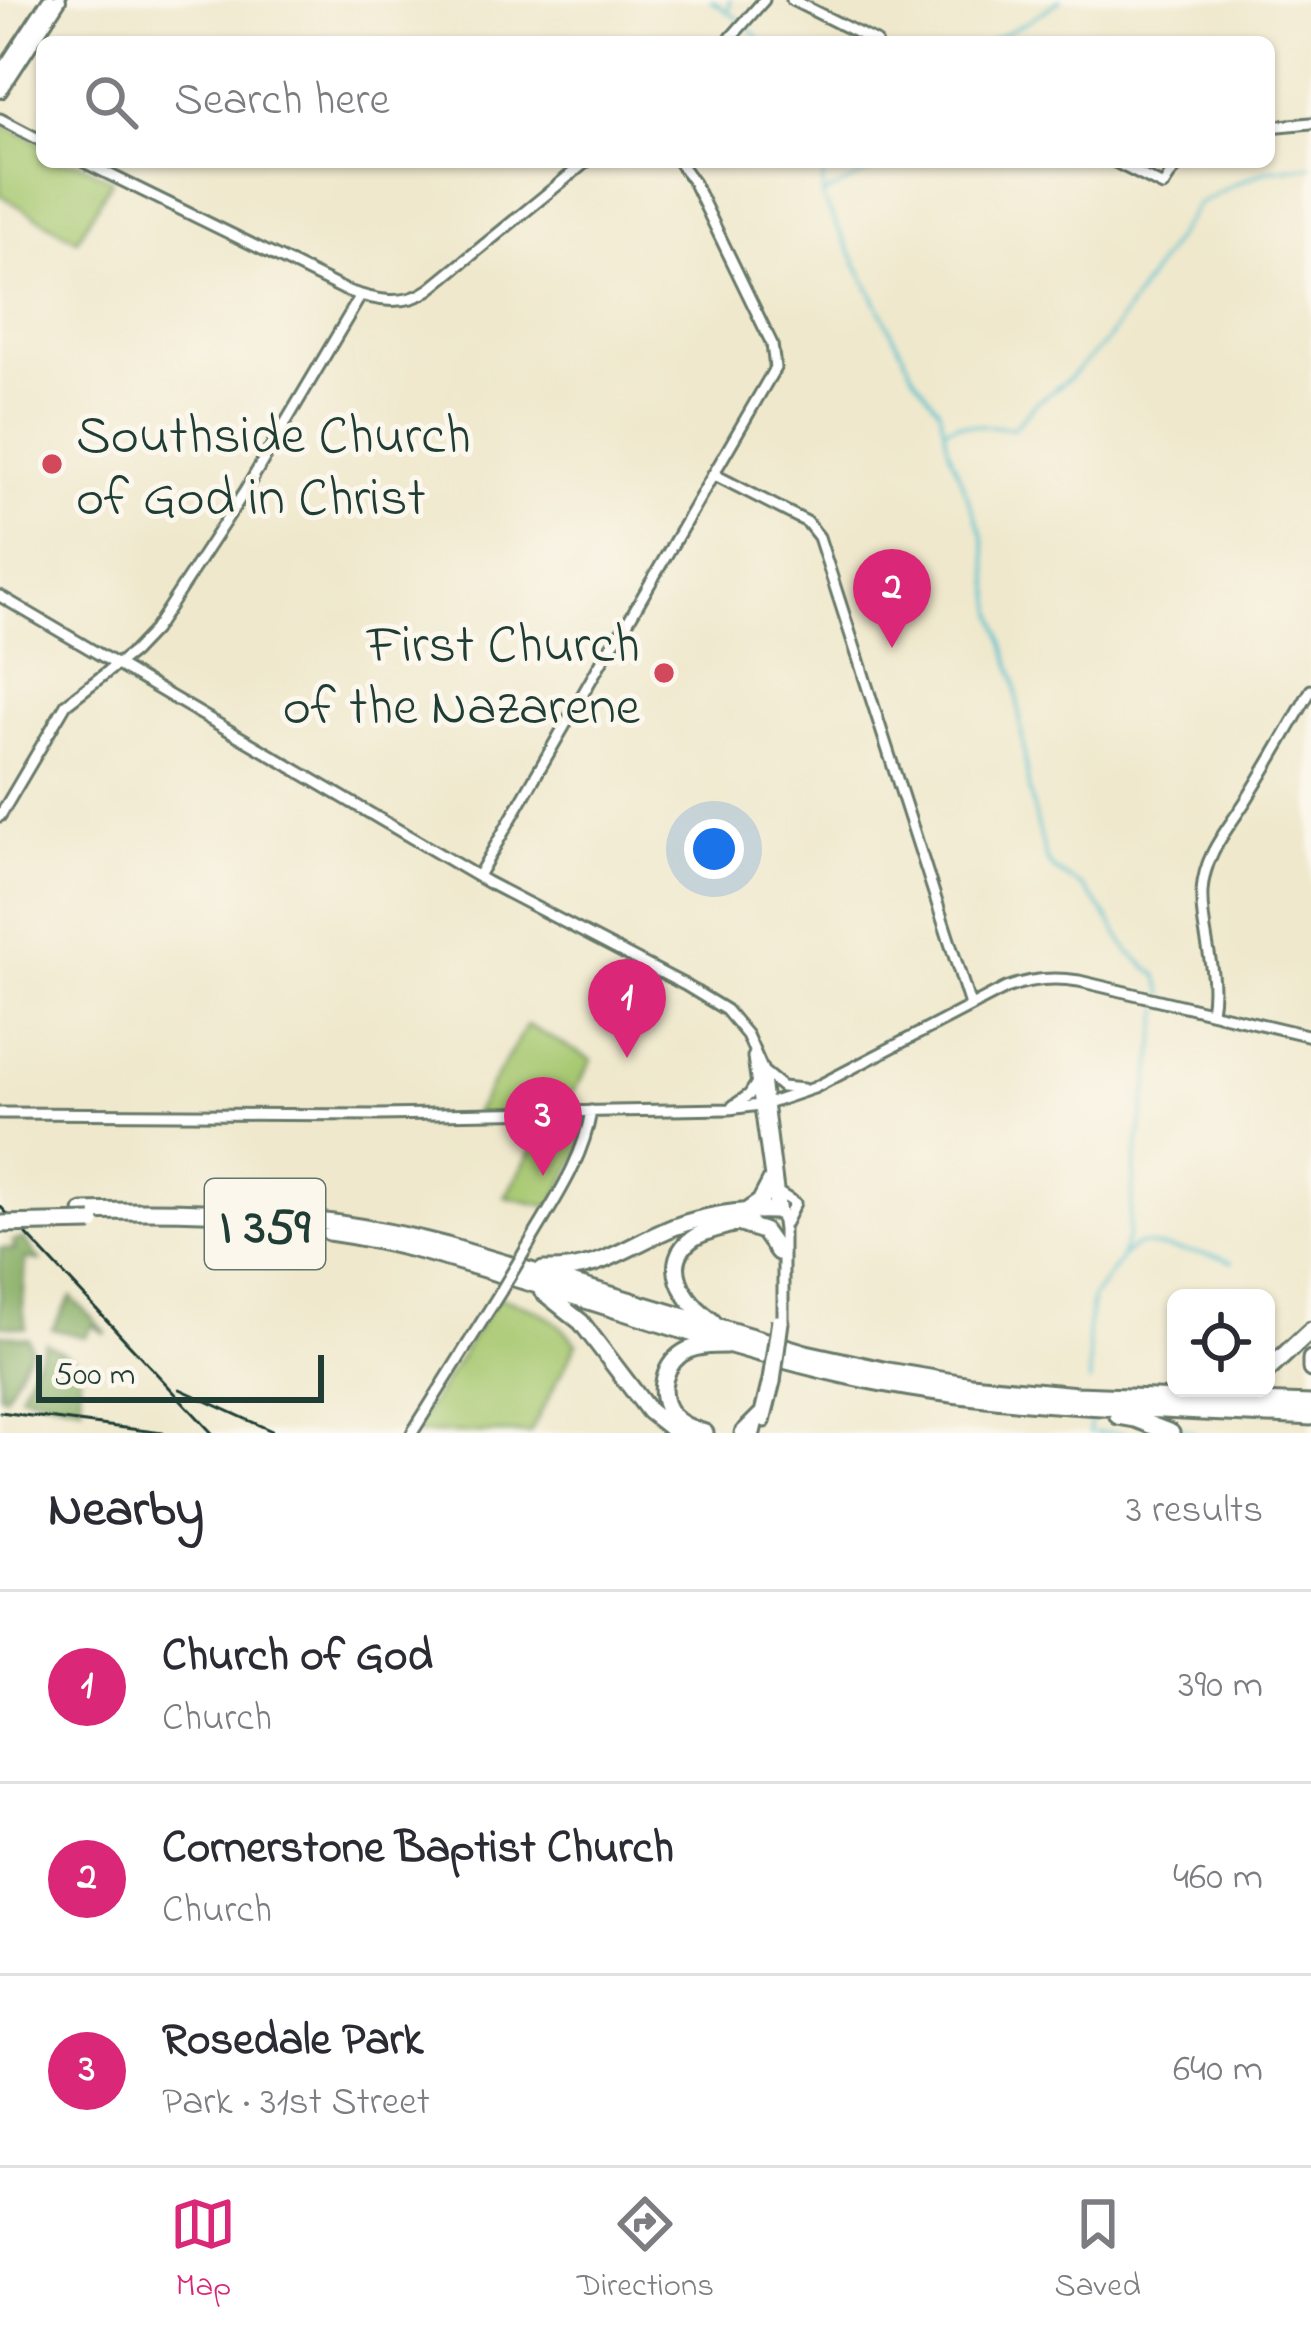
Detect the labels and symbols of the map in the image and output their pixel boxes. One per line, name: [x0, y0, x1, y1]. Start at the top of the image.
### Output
place label: Southside Church of God in Christ: [76, 400, 471, 540]
marker: Southside Church of God in Christ: [39, 451, 65, 477]
pin: 2: [853, 549, 931, 648]
place label: First Church of the Nazarene: [283, 609, 641, 749]
marker: First Church of the Nazarene: [651, 660, 677, 686]
your location: [684, 819, 744, 879]
pin: 1: [588, 959, 666, 1058]
pin: 3: [504, 1077, 582, 1176]
road number: I 359: [205, 1179, 325, 1269]
scale bar: [36, 1349, 324, 1402]

